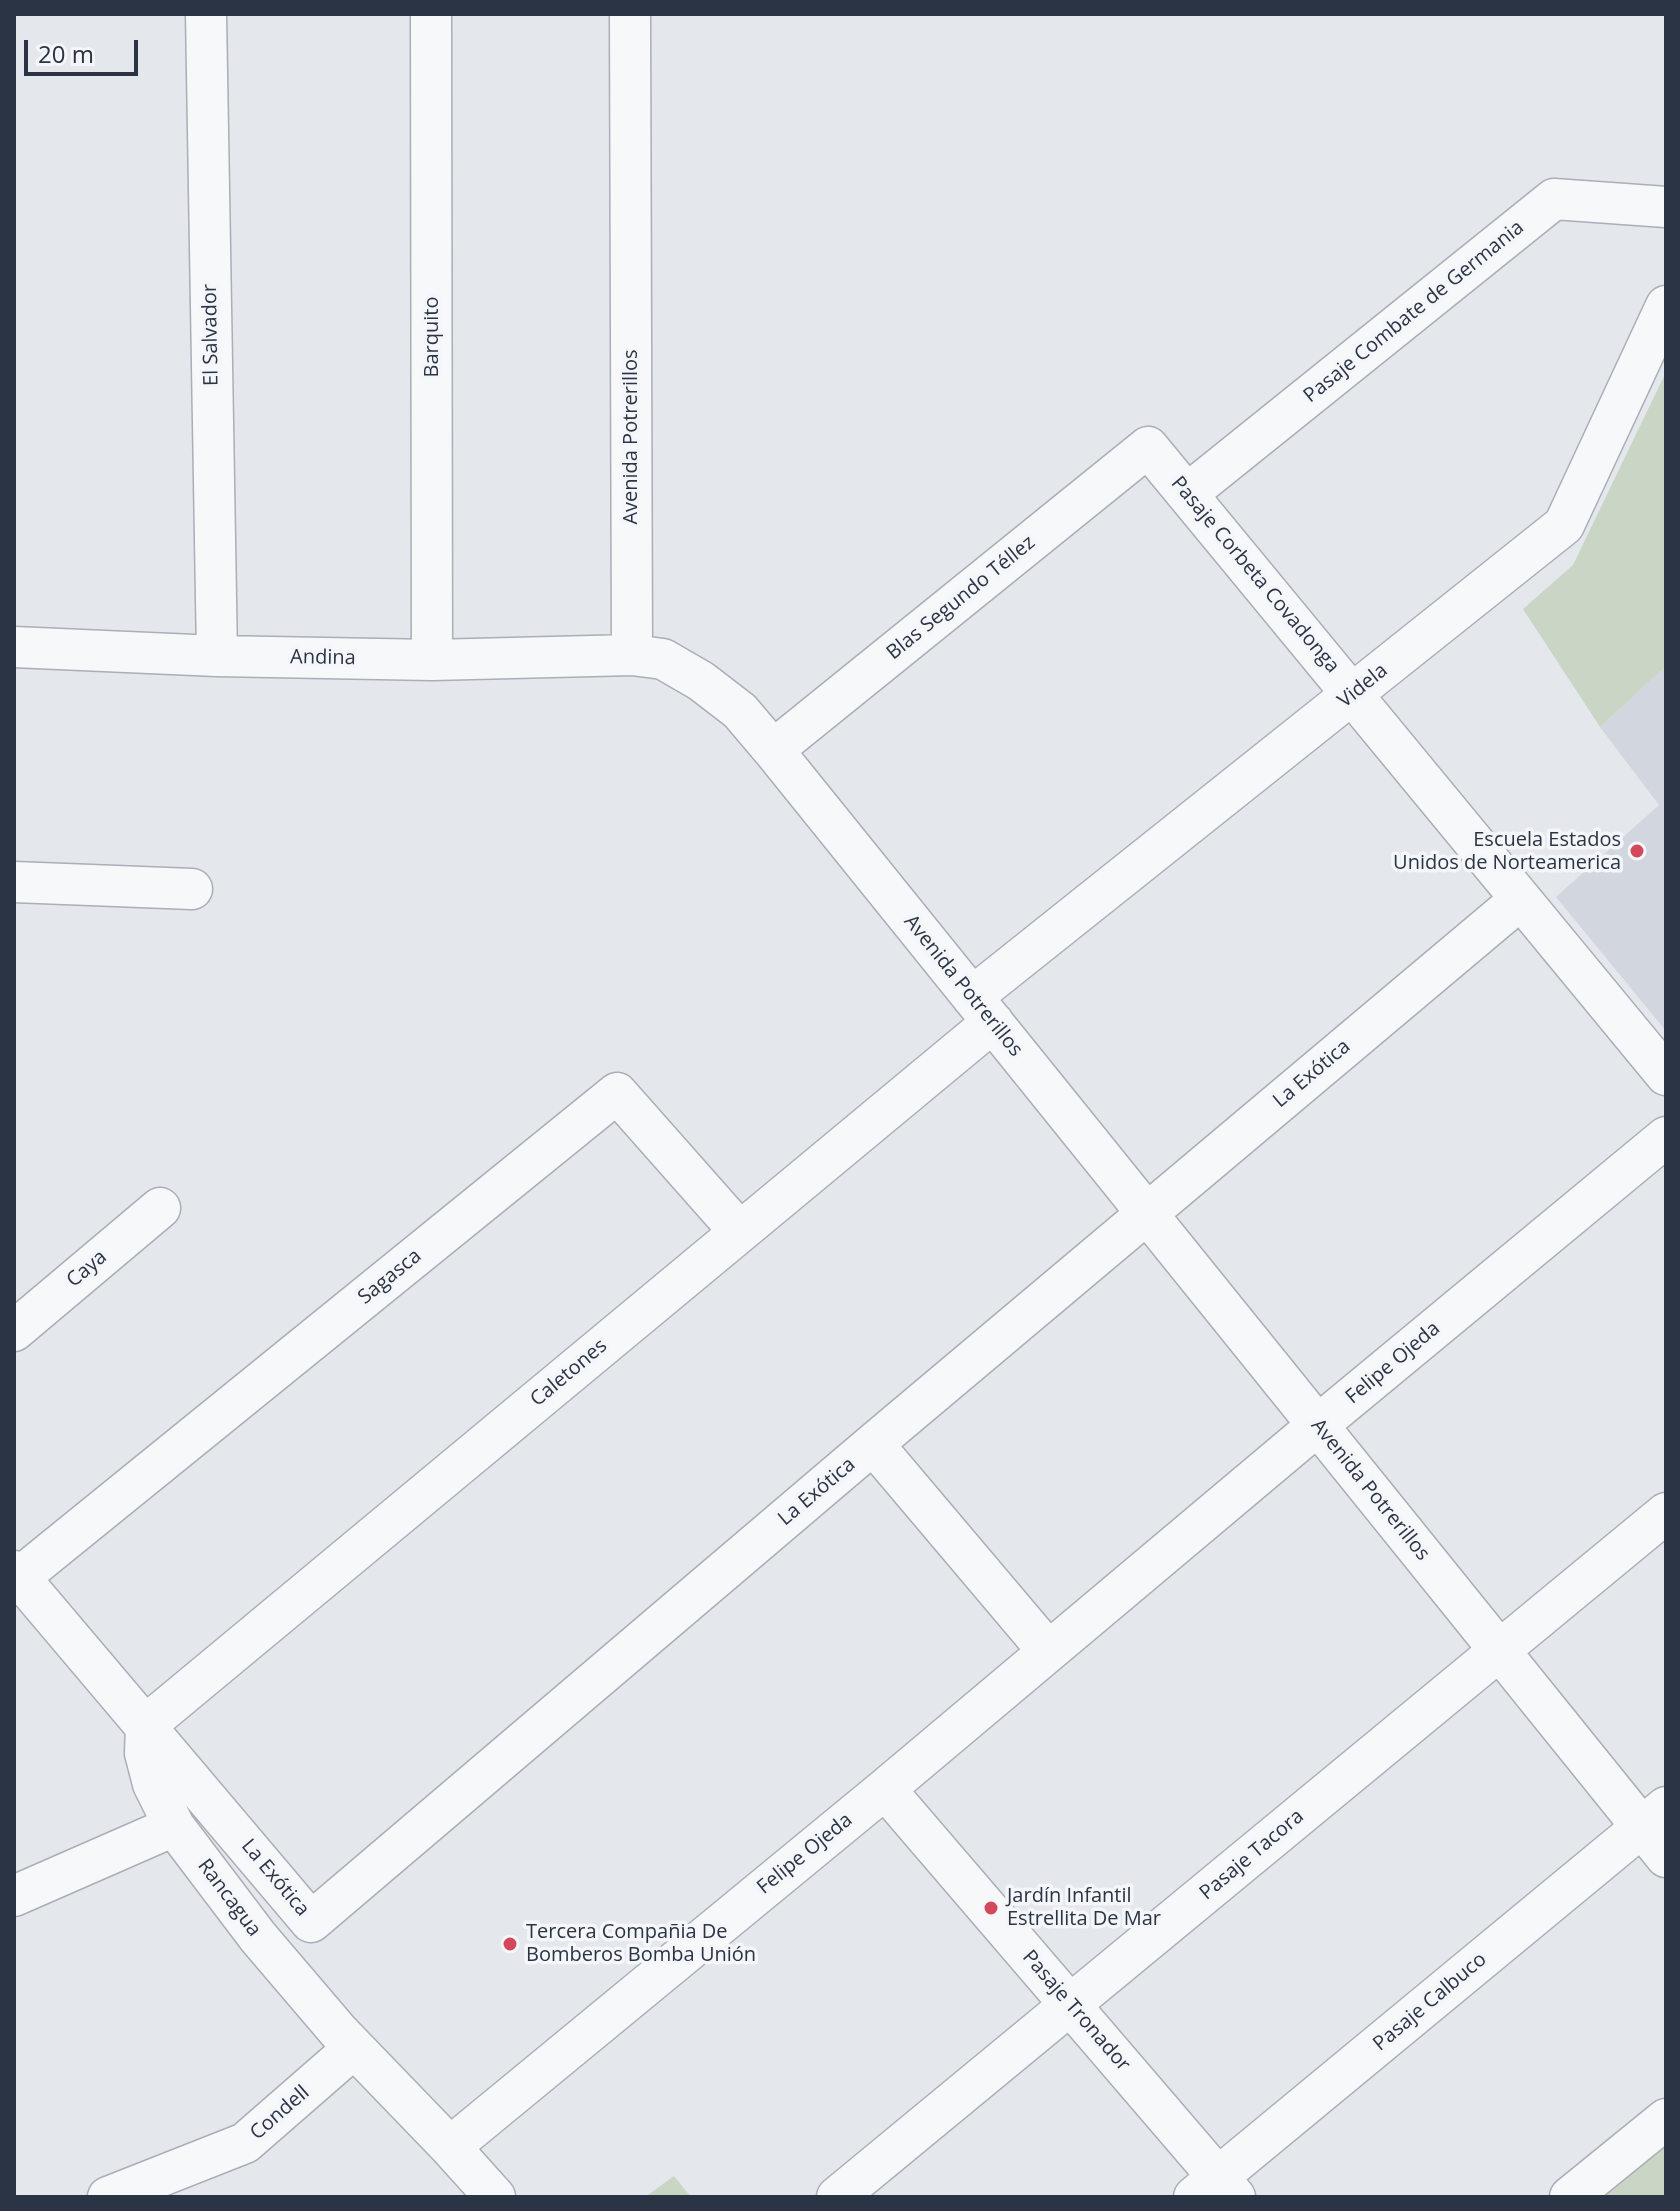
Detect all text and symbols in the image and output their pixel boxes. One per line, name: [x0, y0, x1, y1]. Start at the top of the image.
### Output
scale bar: [28, 24, 142, 74]
text: 20 m: [38, 37, 94, 70]
street label: Pasaje Combate de Germania: [1299, 216, 1529, 408]
street label: El Salvador: [198, 284, 224, 386]
street label: Barquito: [420, 297, 444, 377]
street label: Avenida Potrerillos: [619, 349, 643, 525]
street label: Pasaje Corbeta Covadonga: [1166, 472, 1344, 678]
street label: Blas Segundo Téllez: [882, 531, 1040, 665]
street label: Andina: [290, 645, 356, 671]
street label: Videla: [1333, 659, 1393, 713]
place label: Escuela Estados Unidos de Norteamerica: [1393, 828, 1621, 875]
marker: Escuela Estados Unidos de Norteamerica: [1628, 842, 1646, 860]
street label: Avenida Potrerillos: [899, 910, 1027, 1062]
street label: La Exótica: [1269, 1035, 1355, 1113]
street label: Sagasca: [354, 1244, 426, 1310]
street label: Caya: [62, 1245, 112, 1293]
street label: Felipe Ojeda: [1341, 1317, 1445, 1409]
street label: Caletones: [526, 1334, 612, 1412]
street label: Avenida Potrerillos: [1306, 1414, 1434, 1566]
street label: La Exótica: [774, 1453, 860, 1531]
street label: Pasaje Tacora: [1195, 1805, 1309, 1905]
street label: Felipe Ojeda: [753, 1808, 857, 1900]
street label: La Exótica: [236, 1835, 314, 1921]
street label: Rancagua: [192, 1855, 266, 1941]
place label: Jardín Infantil Estrellita De Mar: [1007, 1884, 1161, 1931]
marker: Jardín Infantil Estrellita De Mar: [982, 1899, 1000, 1917]
place label: Tercera Compañia De Bomberos Bomba Unión: [526, 1920, 756, 1967]
marker: Tercera Compañia De Bomberos Bomba Unión: [501, 1935, 519, 1953]
street label: Pasaje Tronador: [1017, 1946, 1135, 2076]
street label: Pasaje Calbuco: [1369, 1948, 1491, 2056]
street label: Condell: [246, 2081, 314, 2145]

